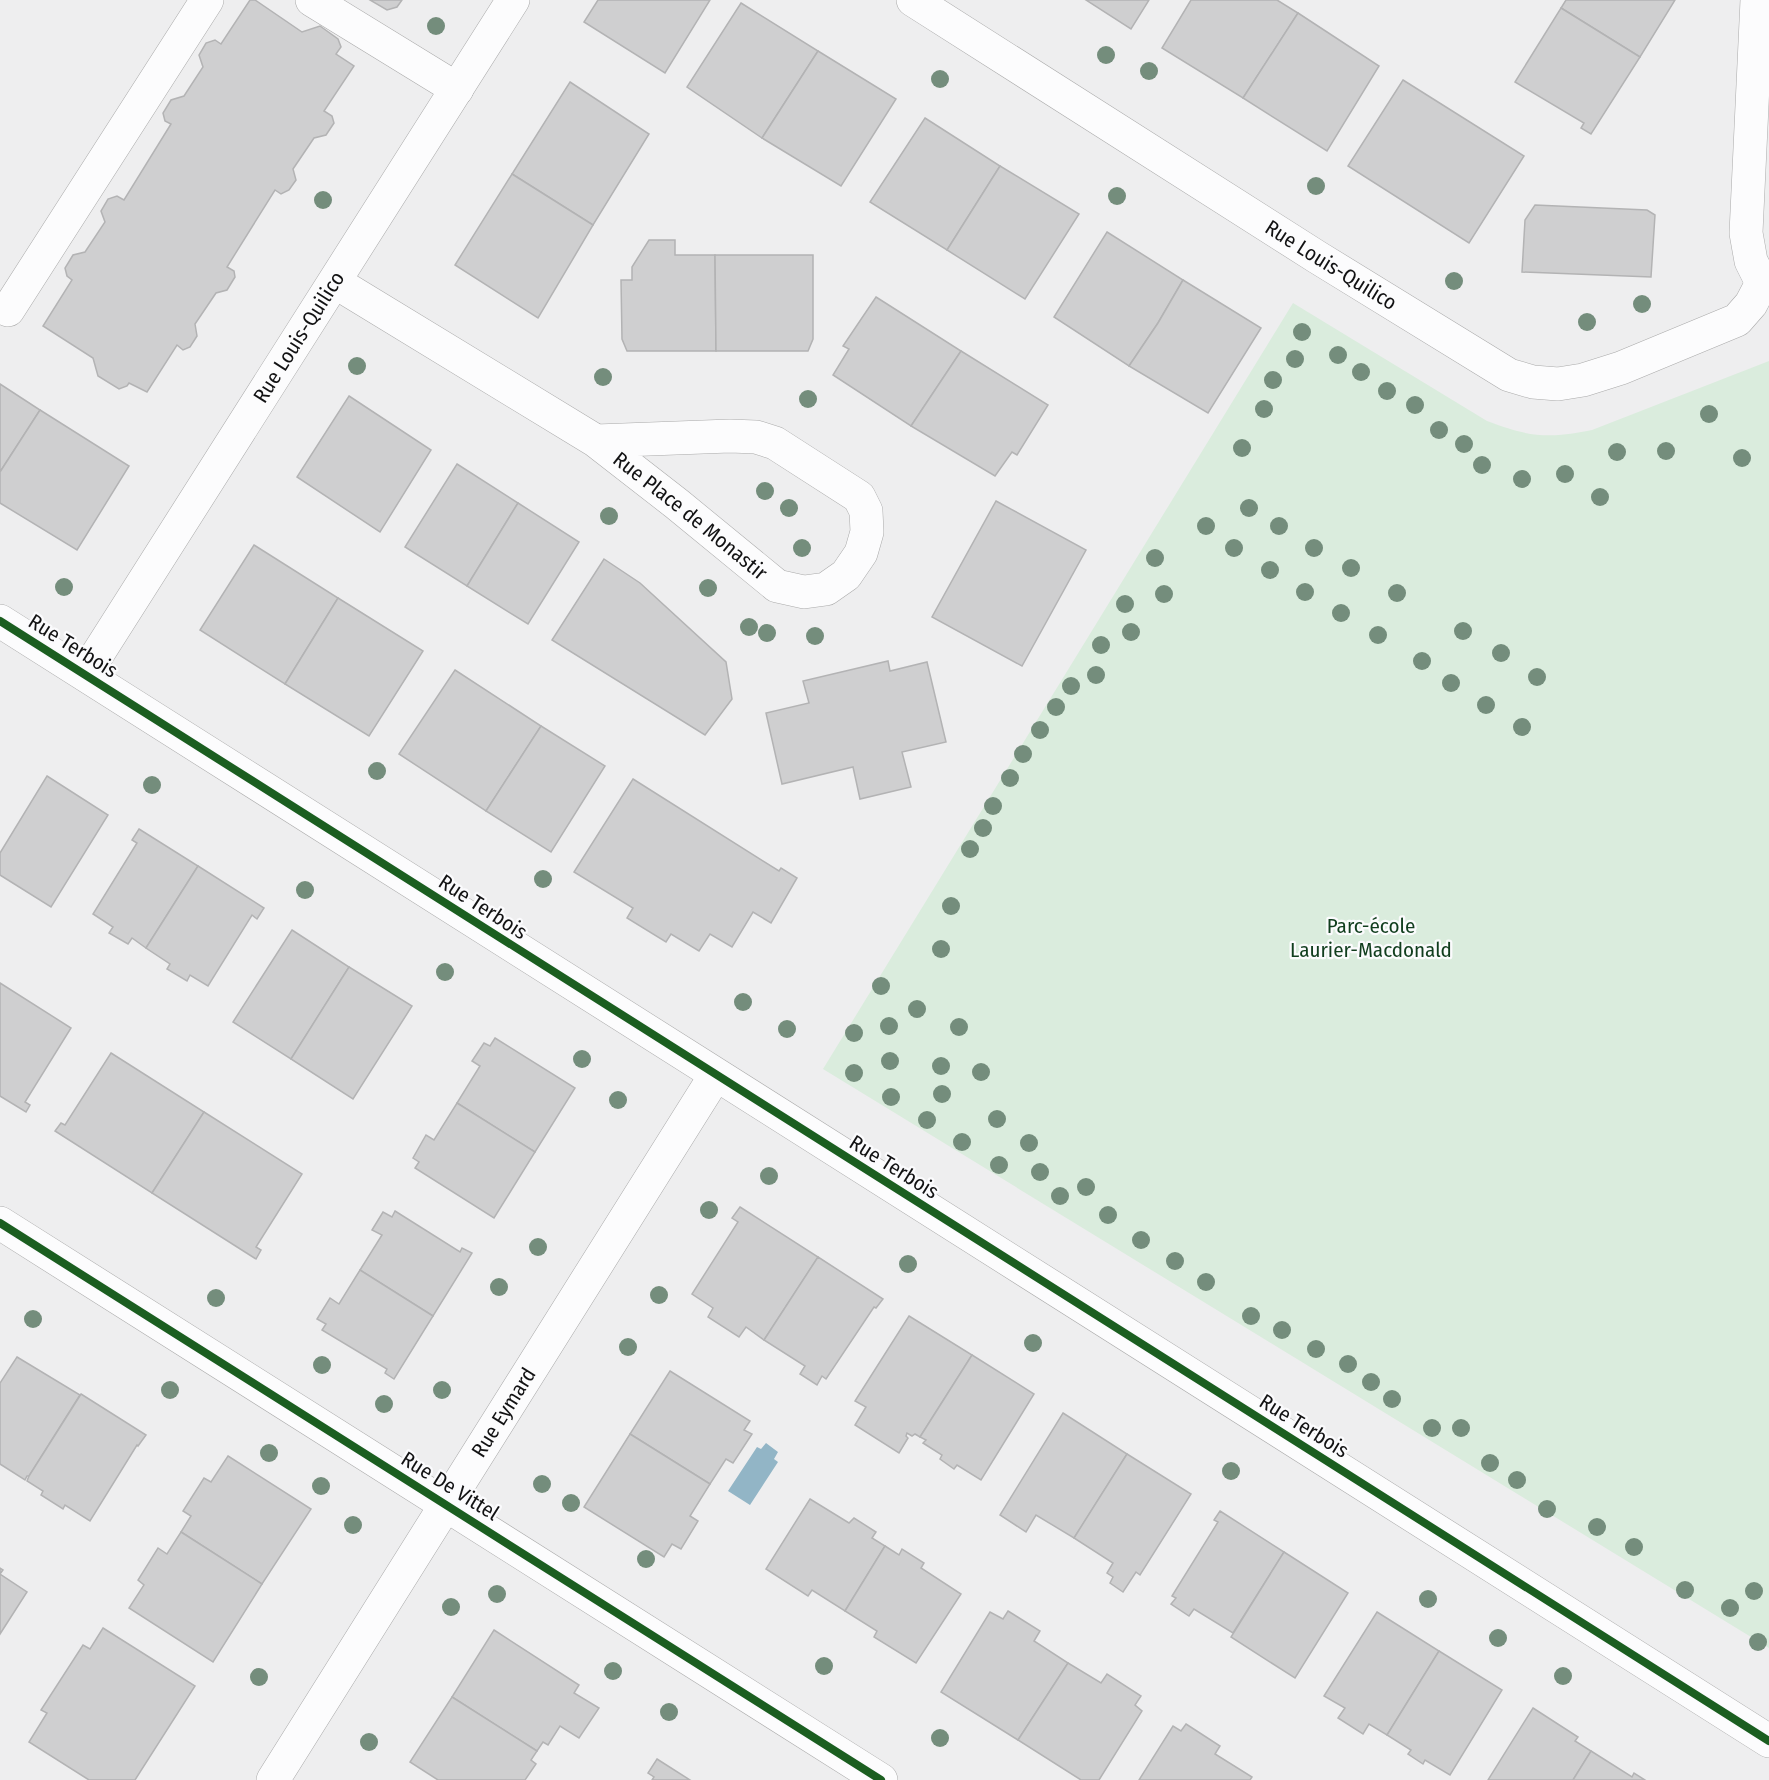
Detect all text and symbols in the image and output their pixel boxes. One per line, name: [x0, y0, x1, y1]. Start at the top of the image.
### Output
street label: Rue Louis-Quilico: [1260, 214, 1402, 316]
street label: Rue Louis-Quilico: [248, 267, 350, 408]
street label: Rue Place de Monastir: [608, 446, 773, 586]
street label: Rue Terbois: [23, 608, 123, 684]
street label: Rue Terbois: [434, 869, 532, 945]
park label: Parc-école Laurier-Macdonald: [1290, 913, 1452, 963]
street label: Rue Terbois: [844, 1129, 944, 1205]
street label: Rue Eymard: [466, 1363, 542, 1462]
street label: Rue Terbois: [1254, 1388, 1354, 1464]
street label: Rue De Vittel: [396, 1446, 504, 1527]

